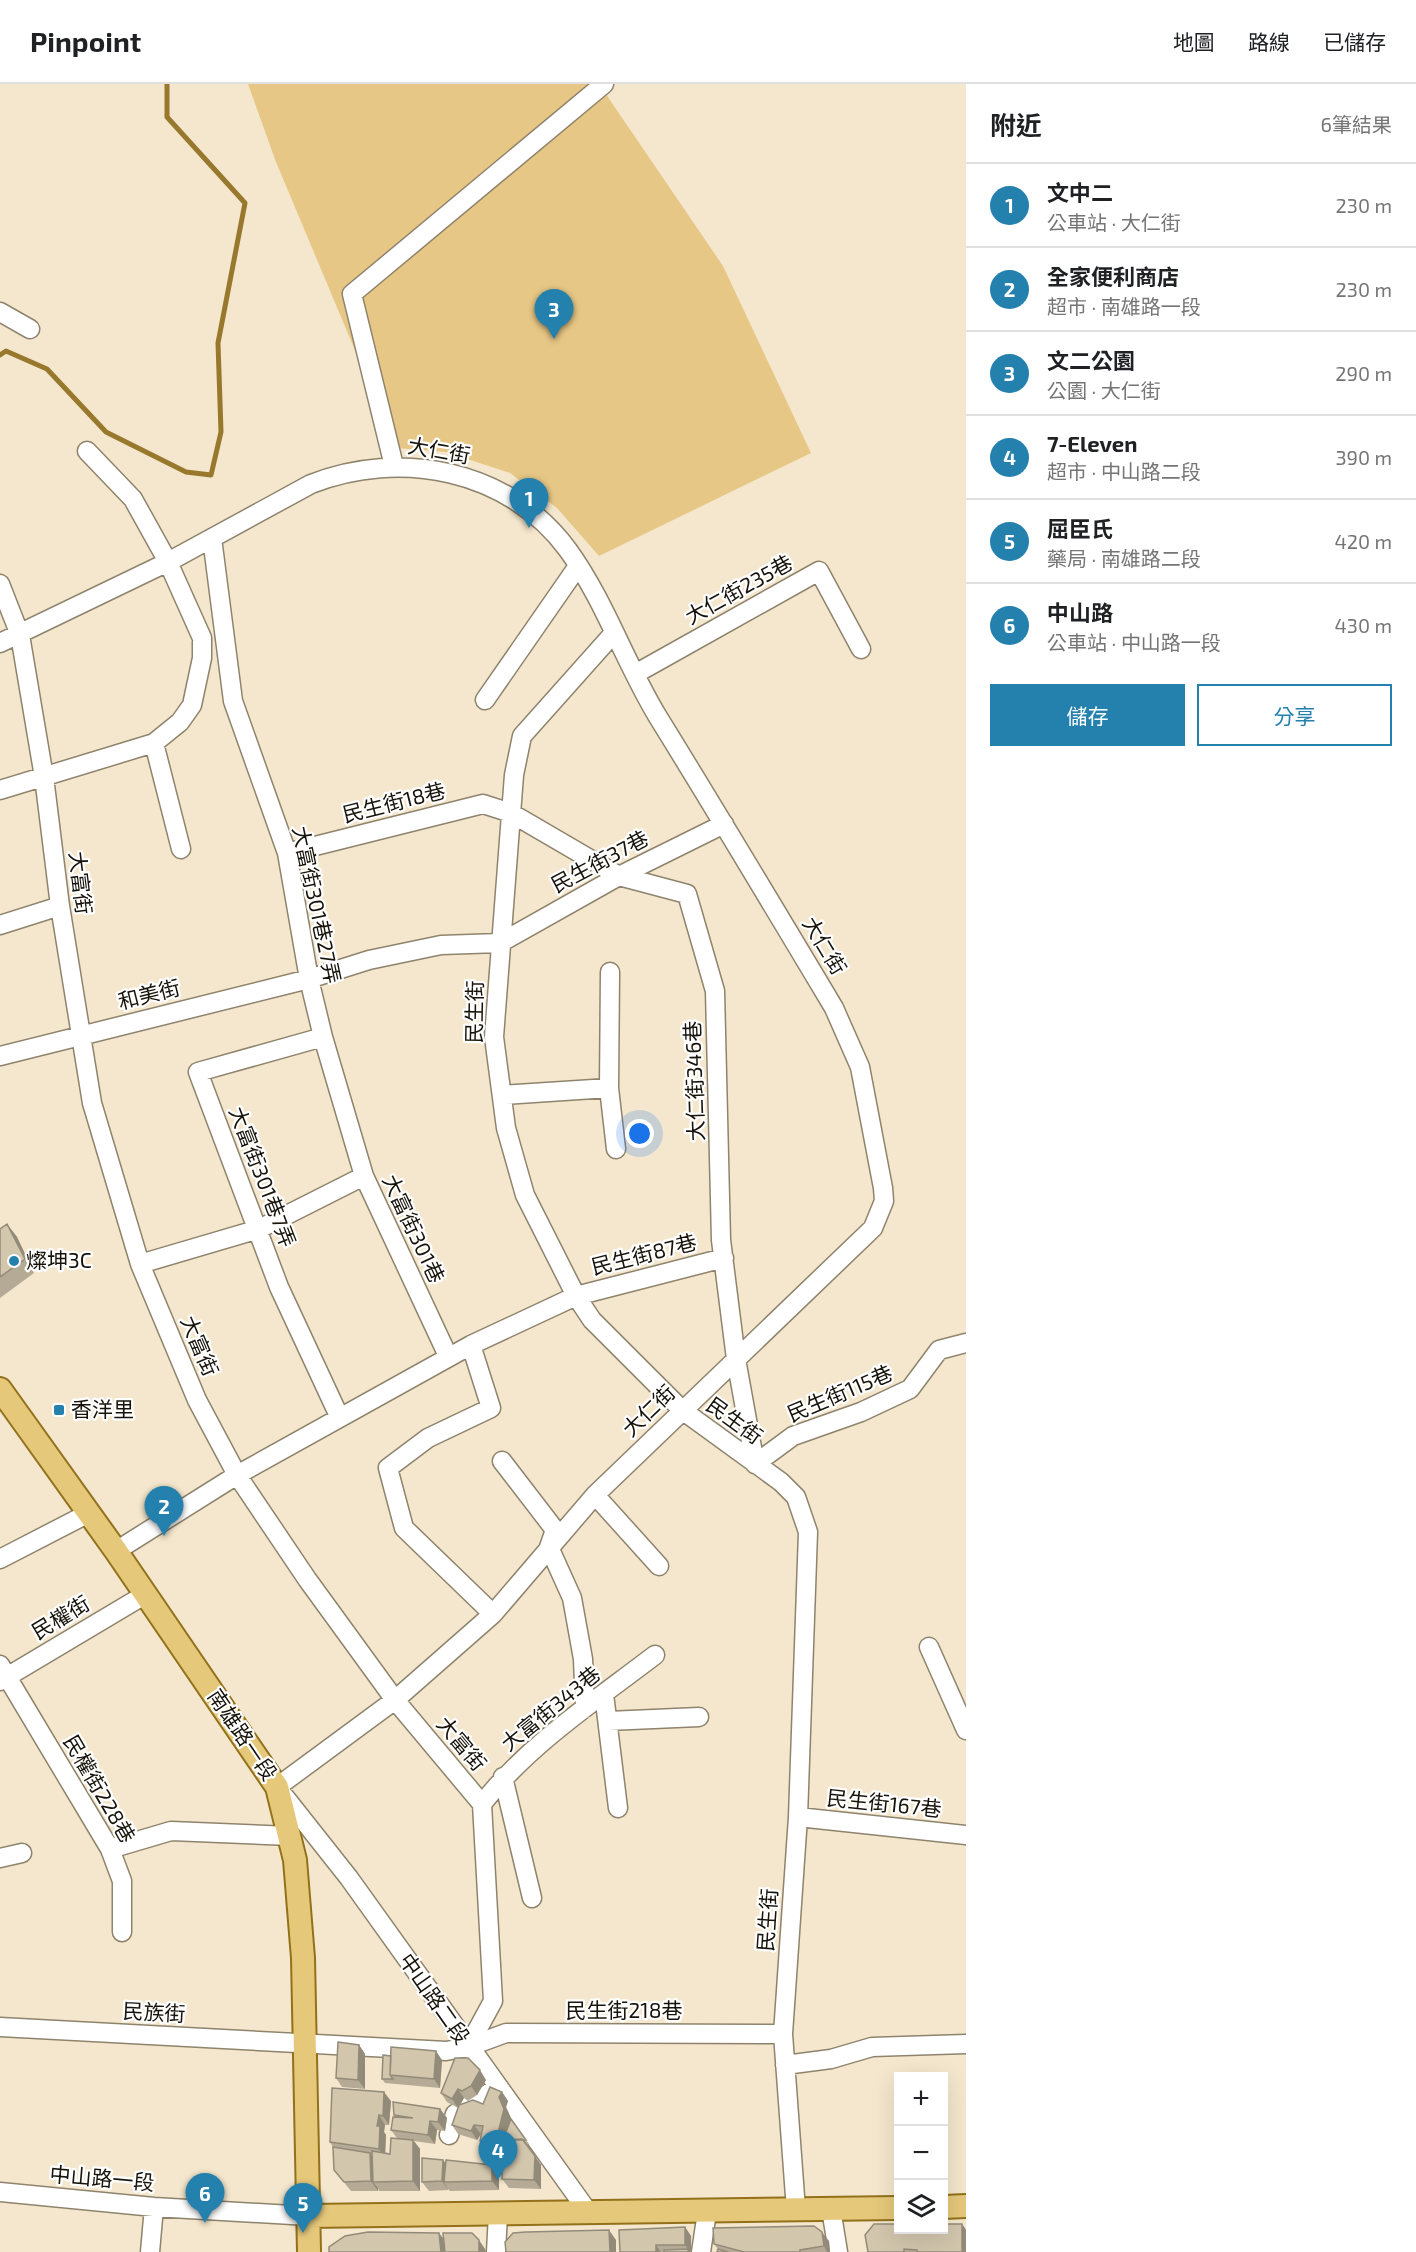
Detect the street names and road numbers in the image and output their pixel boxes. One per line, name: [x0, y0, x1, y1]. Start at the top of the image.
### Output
street label: 大仁街: [406, 432, 472, 467]
street label: 大仁街235巷: [680, 549, 796, 628]
street label: 民生街18巷: [340, 777, 448, 826]
street label: 大富街301巷27弄: [289, 824, 346, 986]
street label: 民生街37巷: [546, 825, 652, 897]
street label: 大富街: [65, 850, 98, 916]
street label: 大仁街: [798, 912, 852, 979]
street label: 和美街: [115, 974, 182, 1013]
street label: 民生街: [460, 980, 487, 1044]
street label: 大仁街346巷: [679, 1020, 708, 1142]
street label: 大富街301巷7弄: [225, 1103, 302, 1250]
street label: 大富街301巷: [378, 1170, 450, 1287]
street label: 民生街87巷: [588, 1228, 699, 1279]
street label: 大富街: [177, 1312, 224, 1379]
street label: 民生街115巷: [783, 1359, 896, 1426]
street label: 大仁街: [617, 1379, 679, 1441]
street label: 民生街: [702, 1391, 768, 1448]
street label: 民權街: [27, 1590, 94, 1644]
street label: 大富街343巷: [495, 1660, 605, 1755]
street label: 南雄路一段: [204, 1684, 283, 1785]
street label: 大富街: [432, 1711, 492, 1775]
street label: 民權街228巷: [59, 1730, 141, 1847]
street label: 民生街167巷: [826, 1784, 943, 1821]
street label: 民生街: [752, 1888, 781, 1952]
street label: 中山路二段: [395, 1948, 476, 2048]
street label: 民族街: [122, 1997, 186, 2026]
street label: 民生街218巷: [566, 1997, 682, 2022]
street label: 中山路一段: [49, 2160, 156, 2195]

